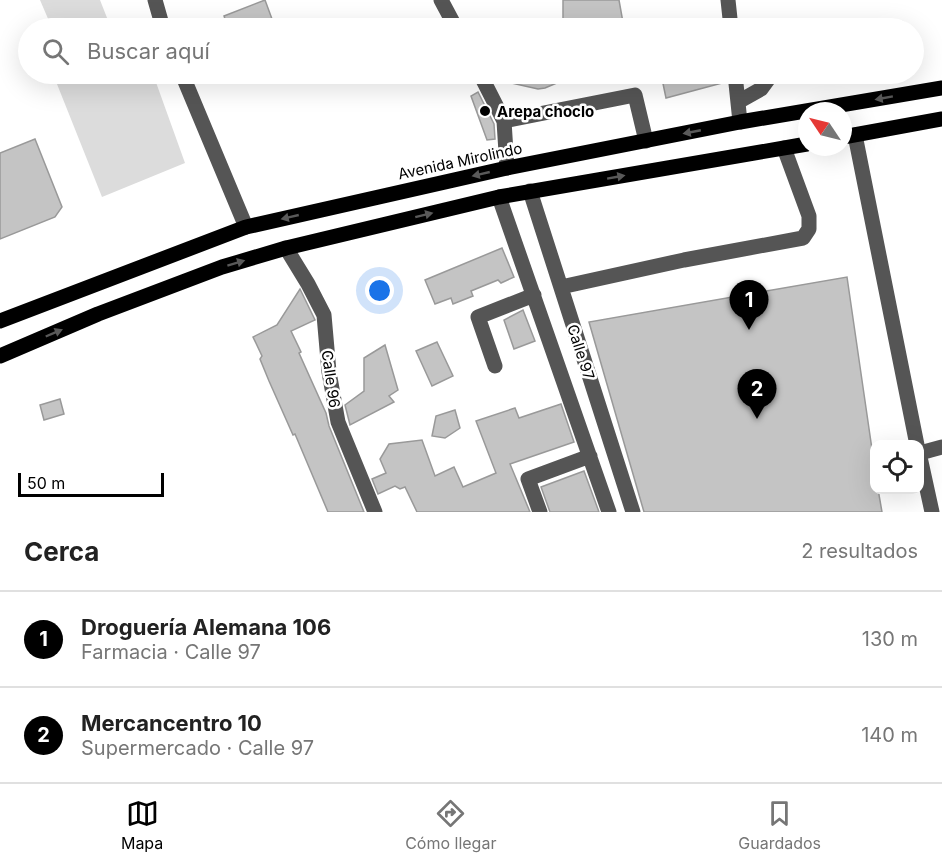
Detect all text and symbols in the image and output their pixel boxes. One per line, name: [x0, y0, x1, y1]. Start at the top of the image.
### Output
search box: [18, 18, 924, 84]
icon: search: [39, 35, 72, 68]
text: Buscar aquí: [87, 38, 210, 64]
one-way arrow: [875, 93, 894, 102]
place label: Arepa choclo: [497, 102, 594, 121]
north arrow: [798, 102, 852, 156]
marker: Arepa choclo: [478, 104, 492, 118]
one-way arrow: [683, 128, 702, 137]
street label: Avenida Mirolindo: [396, 139, 524, 183]
one-way arrow: [471, 170, 490, 180]
one-way arrow: [606, 172, 625, 181]
one-way arrow: [415, 209, 434, 219]
one-way arrow: [281, 213, 300, 222]
one-way arrow: [227, 258, 245, 267]
your location: [365, 276, 394, 305]
pin: 1: [730, 280, 768, 330]
street label: Calle 97: [563, 322, 599, 382]
one-way arrow: [45, 328, 63, 338]
street label: Calle 96: [318, 349, 344, 409]
pin: 2: [738, 370, 777, 419]
map controls: [870, 440, 924, 494]
button: locate: [870, 440, 924, 494]
scale bar: [18, 470, 164, 498]
text: 50 m: [27, 473, 65, 493]
text: Cerca: [24, 536, 99, 567]
text: 2 resultados: [801, 539, 918, 563]
text: Droguería Alemana 106: [81, 614, 331, 640]
text: 1: [39, 627, 48, 651]
text: 130 m: [862, 627, 918, 651]
text: Farmacia · Calle 97: [81, 640, 261, 664]
text: Mercancentro 10: [81, 710, 262, 736]
text: 2: [37, 723, 50, 747]
text: 140 m: [861, 723, 918, 747]
text: Supermercado · Calle 97: [81, 736, 314, 760]
tab: Mapa: [121, 797, 163, 853]
tab: Cómo llegar: [405, 797, 496, 853]
tab: Guardados: [738, 797, 821, 853]

